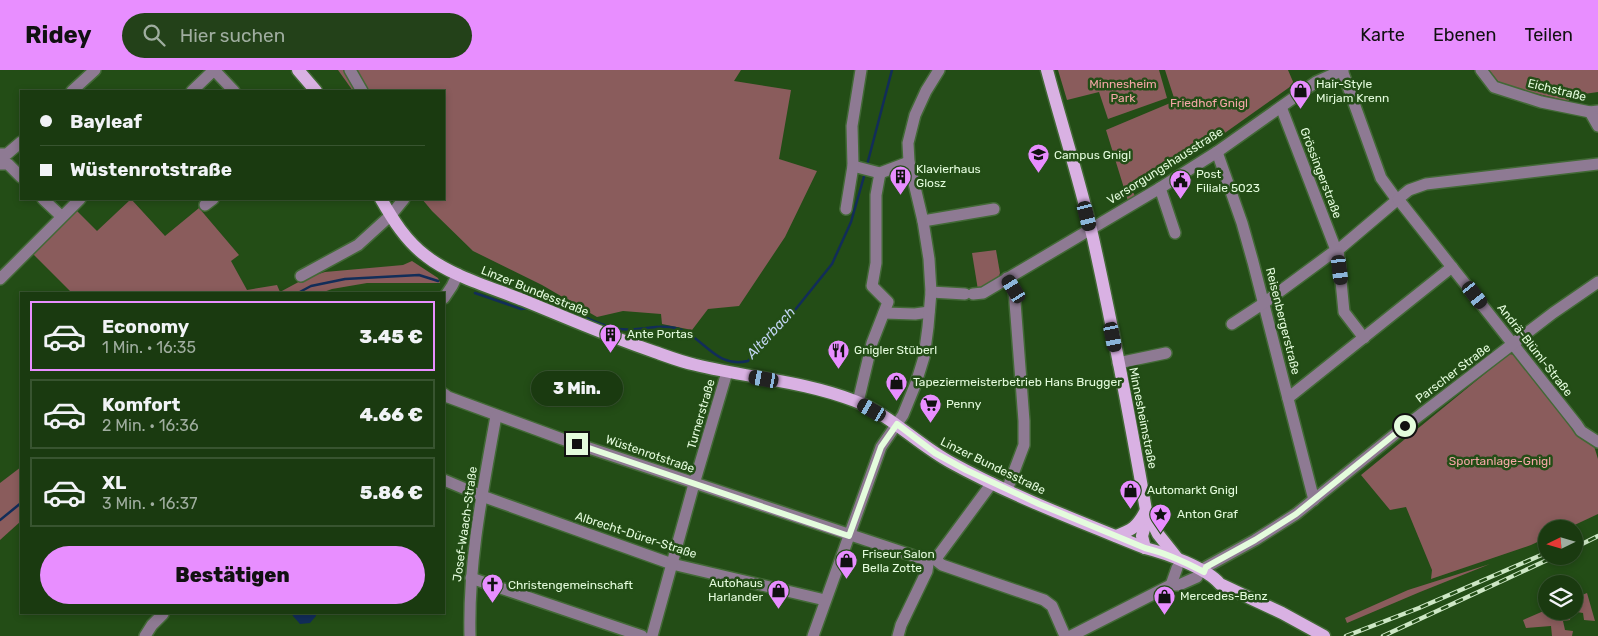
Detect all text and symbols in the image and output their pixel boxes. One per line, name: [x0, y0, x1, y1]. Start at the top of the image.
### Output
search box: [122, 13, 472, 58]
text: Ridey: [25, 21, 92, 49]
icon: search: [140, 21, 168, 49]
text: Hier suchen: [180, 24, 285, 47]
text: Karte: [1360, 24, 1405, 46]
text: Ebenen: [1433, 24, 1497, 46]
text: Teilen: [1525, 24, 1573, 46]
street label: Eichstraße: [1526, 76, 1588, 104]
park label: Minnesheim Park: [1089, 77, 1157, 105]
place label: Hair-Style Mirjam Krenn: [1316, 77, 1389, 105]
shop icon: Hair-Style Mirjam Krenn: [1288, 79, 1312, 110]
park label: Friedhof Gnigl: [1170, 96, 1248, 110]
text: Bayleaf: [70, 110, 142, 133]
street label: Versorgungshausstraße: [1105, 124, 1226, 207]
street label: Grössingerstraße: [1297, 126, 1345, 221]
school or university icon: Campus Gnigl: [1026, 143, 1050, 174]
place label: Campus Gnigl: [1054, 148, 1131, 162]
text: Wüstenrotstraße: [70, 158, 232, 181]
place label: Klavierhaus Glosz: [916, 162, 981, 190]
building icon: Klavierhaus Glosz: [888, 164, 912, 195]
place label: Post Filiale 5023: [1196, 167, 1260, 195]
public building icon: Post Filiale 5023: [1168, 169, 1192, 200]
car: [1076, 200, 1097, 232]
car: [1330, 254, 1349, 286]
street label: Linzer Bundesstraße: [479, 263, 591, 319]
street label: Reisenbergerstraße: [1263, 266, 1303, 376]
car: [999, 272, 1028, 306]
car: [1459, 279, 1490, 311]
street label: Andrä-Blüml-Straße: [1495, 301, 1576, 399]
water label: Alterbach: [742, 304, 799, 363]
icon: car: [42, 314, 87, 359]
text: Economy: [102, 315, 189, 338]
car: [1102, 321, 1123, 353]
building icon: Ante Portas: [599, 322, 623, 353]
text: 3.45 €: [359, 325, 423, 348]
place label: Ante Portas: [627, 327, 693, 341]
text: 1 Min. · 16:35: [102, 338, 196, 357]
restaurant icon: Gnigler Stüberl: [826, 338, 850, 369]
street label: Parscher Straße: [1413, 340, 1493, 406]
place label: Gnigler Stüberl: [854, 343, 937, 357]
street label: Minnesheimstraße: [1126, 366, 1160, 470]
car: [747, 369, 780, 389]
shop icon: Tapeziermeisterbetrieb Hans Brugger: [885, 370, 909, 401]
callout: 3 Min.: [531, 372, 623, 406]
place label: Tapeziermeisterbetrieb Hans Brugger: [913, 375, 1122, 389]
street label: Turnerstraße: [684, 377, 718, 451]
text: 3 Min.: [553, 379, 601, 398]
icon: car: [42, 392, 87, 437]
supermarket icon: Penny: [918, 392, 942, 423]
text: Komfort: [102, 393, 180, 416]
car: [855, 396, 888, 424]
place label: Penny: [946, 397, 982, 411]
text: 4.66 €: [359, 403, 423, 426]
route start: [1394, 415, 1416, 437]
text: 2 Min. · 16:36: [102, 416, 199, 435]
street label: Wüstenrotstraße: [604, 432, 697, 476]
route end: [566, 433, 588, 455]
street label: Linzer Bundesstraße: [938, 434, 1048, 498]
park label: Sportanlage-Gnigl: [1449, 454, 1551, 468]
street label: Josef-Waach-Straße: [450, 465, 480, 583]
icon: car: [42, 470, 87, 515]
text: XL: [102, 471, 126, 494]
shop icon: Automarkt Gnigl: [1119, 478, 1143, 509]
text: 5.86 €: [360, 481, 423, 504]
place label: Automarkt Gnigl: [1147, 483, 1238, 497]
text: 3 Min. · 16:37: [102, 494, 197, 513]
place icon: Anton Graf: [1149, 502, 1173, 533]
place label: Anton Graf: [1177, 507, 1238, 521]
street label: Albrecht-Dürer-Straße: [574, 509, 699, 561]
north arrow: [1538, 520, 1582, 565]
map controls: [1538, 520, 1583, 620]
button: Bestätigen: [40, 546, 425, 604]
place label: Friseur Salon Bella Zotte: [862, 547, 935, 575]
shop icon: Friseur Salon Bella Zotte: [834, 549, 858, 580]
church icon: Christengemeinschaft: [480, 573, 504, 604]
button: layers: [1538, 575, 1583, 620]
place label: Autohaus Harlander: [708, 576, 763, 604]
place label: Christengemeinschaft: [508, 578, 633, 592]
shop icon: Autohaus Harlander: [767, 578, 791, 609]
shop icon: Mercedes-Benz: [1152, 584, 1176, 615]
place label: Mercedes-Benz: [1180, 589, 1268, 603]

